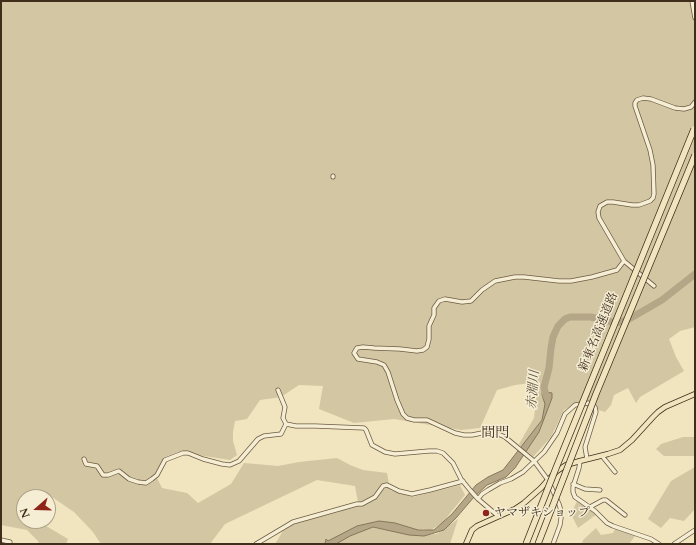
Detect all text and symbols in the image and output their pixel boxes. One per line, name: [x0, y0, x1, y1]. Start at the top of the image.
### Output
street label: 新東名高速道路: [577, 290, 621, 374]
water label: 赤淵川: [525, 370, 543, 410]
district label: 間門: [481, 426, 509, 442]
north arrow: [16, 489, 56, 529]
text: N: [17, 506, 34, 520]
place label: ヤマザキショップ: [494, 506, 590, 520]
marker: ヤマザキショップ: [481, 508, 491, 518]

